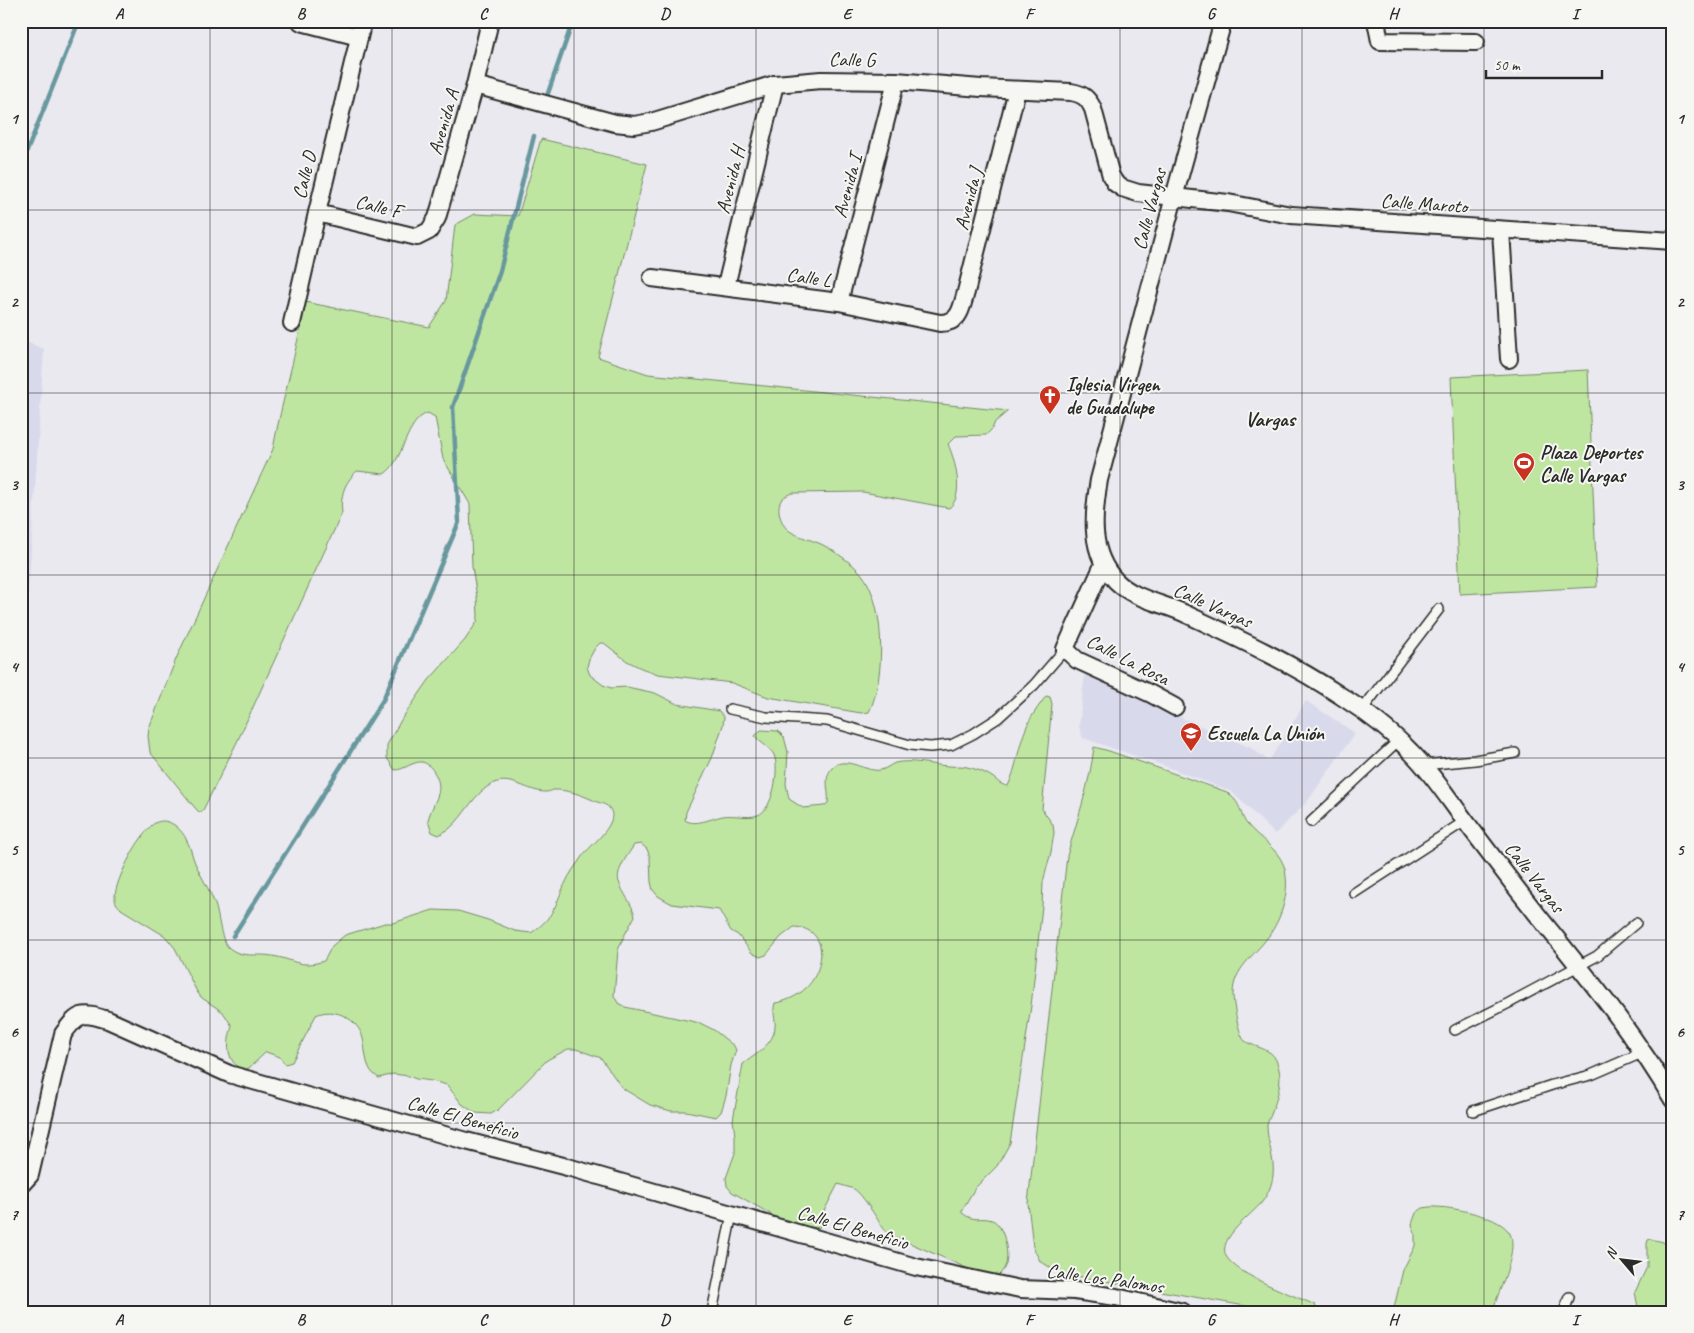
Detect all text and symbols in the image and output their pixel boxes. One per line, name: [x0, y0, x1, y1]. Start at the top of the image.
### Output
text: A: [115, 4, 125, 24]
text: B: [297, 4, 307, 24]
text: C: [479, 4, 489, 24]
text: D: [660, 4, 671, 24]
text: E: [843, 4, 854, 24]
text: F: [1025, 4, 1036, 24]
text: G: [1207, 4, 1217, 24]
text: H: [1388, 4, 1400, 24]
text: I: [1572, 4, 1582, 24]
street label: Calle G: [829, 47, 877, 72]
scale bar: [1486, 48, 1603, 80]
text: 50 m: [1494, 56, 1521, 75]
street label: Avenida A: [422, 86, 465, 158]
text: 1: [10, 109, 19, 129]
text: 1: [1676, 109, 1685, 129]
street label: Avenida H: [710, 141, 752, 216]
street label: Calle D: [287, 147, 323, 201]
street label: Avenida I: [827, 147, 869, 221]
street label: Avenida J: [949, 163, 989, 233]
street label: Calle Vargas: [1127, 164, 1173, 253]
street label: Calle Maroto: [1380, 188, 1470, 219]
street label: Calle F: [353, 189, 408, 225]
street label: Calle L: [785, 262, 833, 293]
text: 2: [10, 292, 19, 312]
text: 2: [1676, 292, 1685, 312]
place label: Iglesia Virgen de Guadalupe: [1066, 372, 1162, 420]
church icon: Iglesia Virgen de Guadalupe: [1038, 384, 1062, 415]
district label: Vargas: [1245, 406, 1298, 432]
place label: Plaza Deportes Calle Vargas: [1540, 440, 1644, 488]
sports icon: Plaza Deportes Calle Vargas: [1512, 451, 1536, 482]
text: 3: [10, 475, 19, 495]
text: 3: [1676, 475, 1685, 495]
street label: Calle Vargas: [1170, 577, 1258, 635]
street label: Calle La Rosa: [1082, 628, 1175, 692]
text: 4: [10, 657, 19, 677]
text: 4: [1676, 657, 1685, 677]
school or university icon: Escuela La Unión: [1179, 721, 1203, 752]
place label: Escuela La Unión: [1207, 721, 1325, 746]
street label: Calle Vargas: [1499, 837, 1571, 920]
text: 5: [11, 840, 20, 860]
text: 5: [1677, 840, 1686, 860]
text: 6: [10, 1022, 19, 1042]
text: 6: [1676, 1022, 1685, 1042]
street label: Calle El Beneficio: [404, 1090, 522, 1146]
street label: Calle El Beneficio: [794, 1200, 912, 1256]
text: 7: [10, 1205, 19, 1225]
text: 7: [1676, 1205, 1685, 1225]
north arrow: [1596, 1236, 1646, 1286]
text: N: [1601, 1244, 1622, 1262]
street label: Calle Los Palomos: [1045, 1258, 1167, 1299]
text: A: [115, 1310, 125, 1330]
text: B: [297, 1310, 307, 1330]
text: C: [479, 1310, 489, 1330]
text: D: [660, 1310, 671, 1330]
text: E: [843, 1310, 854, 1330]
text: F: [1025, 1310, 1036, 1330]
text: G: [1207, 1310, 1217, 1330]
text: H: [1388, 1310, 1400, 1330]
text: I: [1572, 1310, 1582, 1330]

